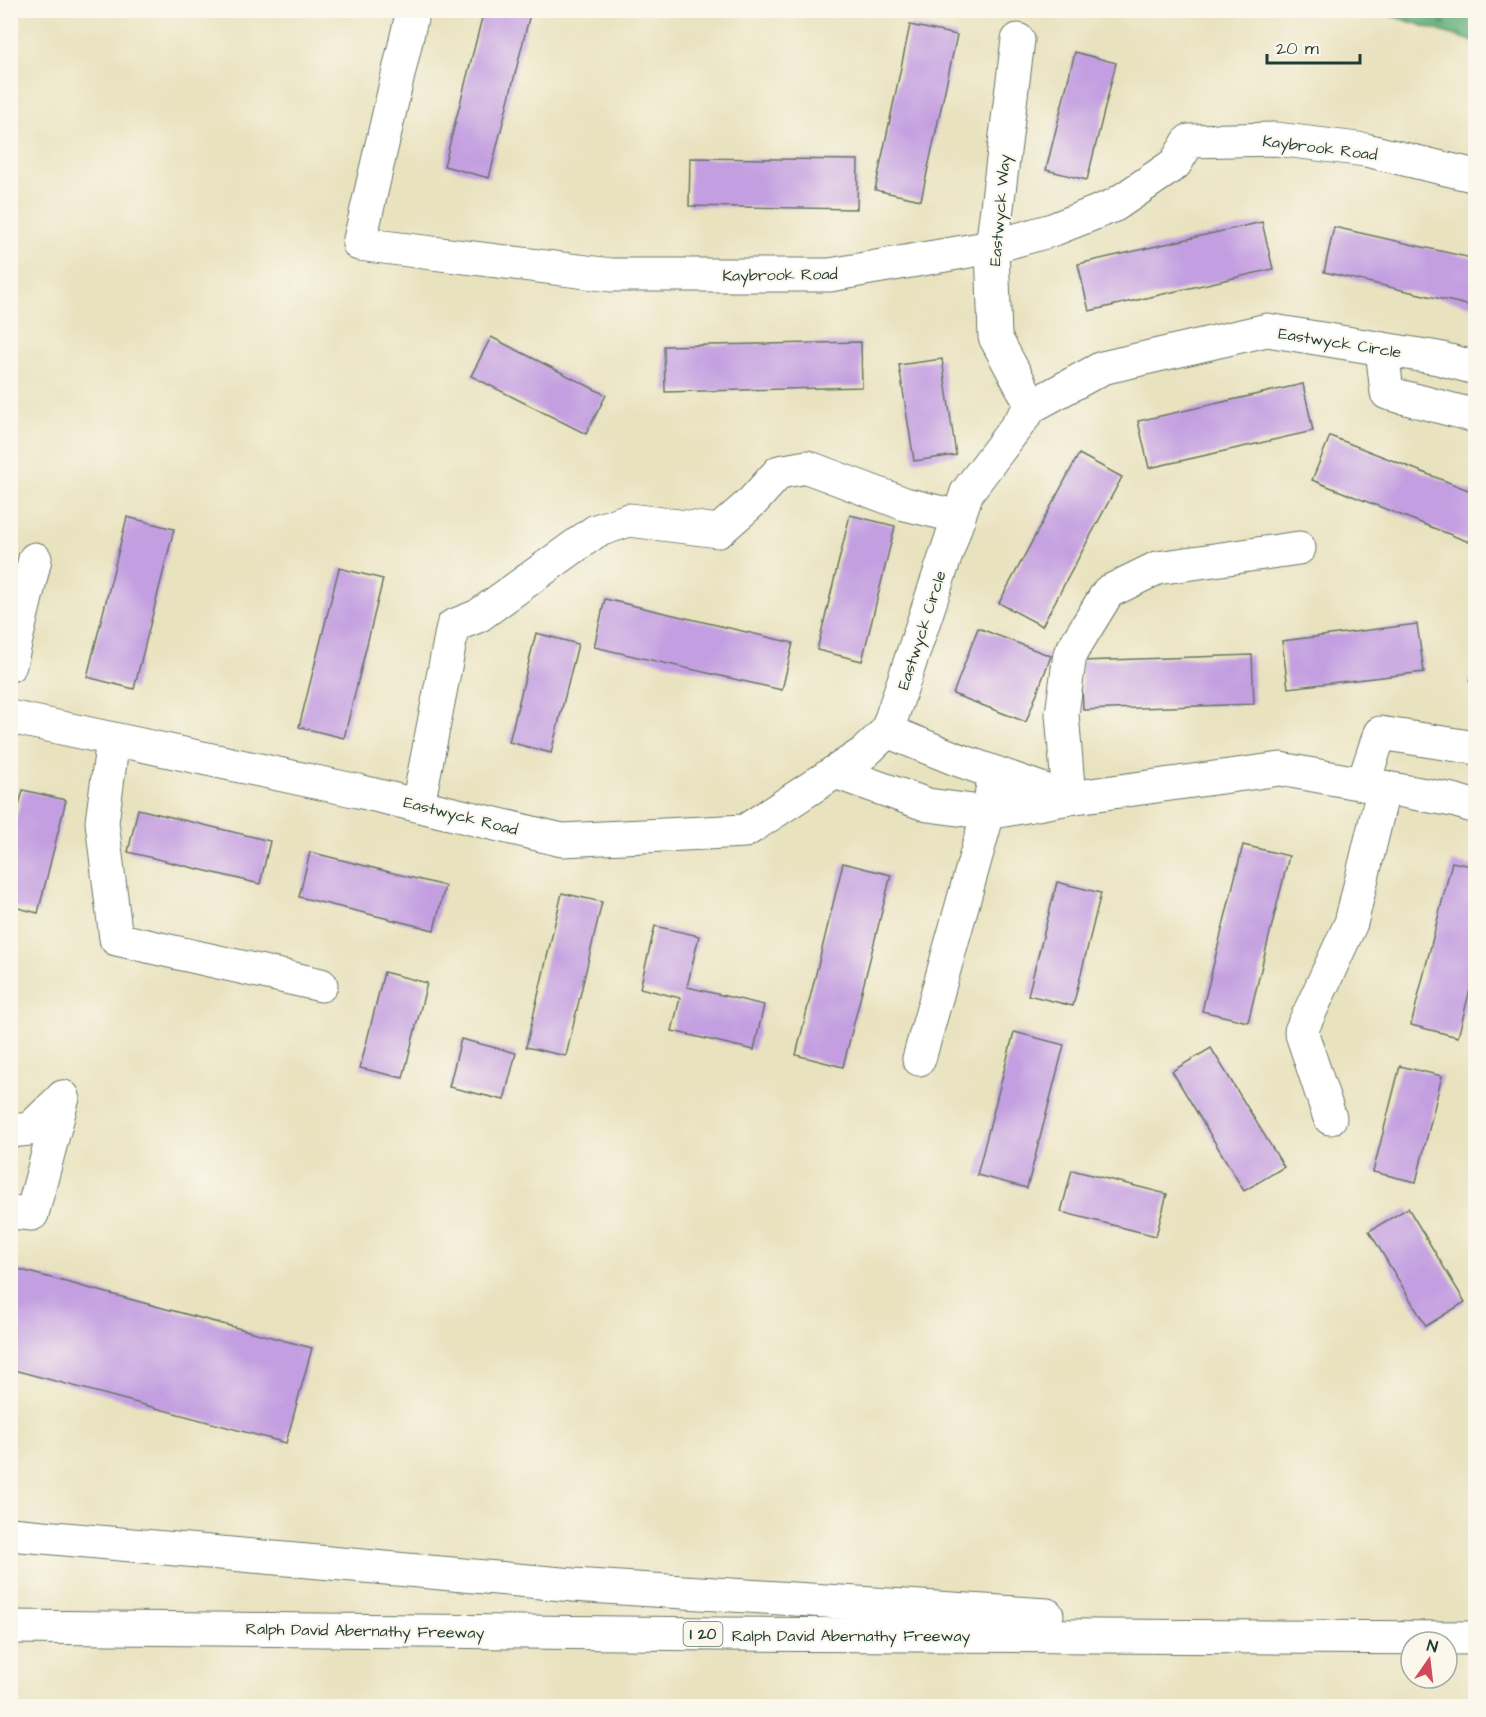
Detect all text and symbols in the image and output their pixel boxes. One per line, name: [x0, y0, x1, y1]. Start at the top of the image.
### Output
scale bar: [1267, 27, 1360, 65]
text: 20 m: [1276, 36, 1319, 61]
street label: Kaybrook Road: [1261, 130, 1378, 167]
street label: Eastwyck Way: [984, 153, 1017, 267]
street label: Kaybrook Road: [722, 263, 838, 288]
street label: Eastwyck Circle: [1277, 322, 1403, 365]
street label: Eastwyck Circle: [892, 568, 953, 693]
street label: Eastwyck Road: [401, 791, 520, 842]
street label: Ralph David Abernathy Freeway: [245, 1618, 485, 1645]
road number: I 20: [684, 1622, 722, 1646]
street label: Ralph David Abernathy Freeway: [732, 1625, 971, 1648]
north arrow: [1399, 1630, 1459, 1690]
text: N: [1425, 1635, 1440, 1658]

